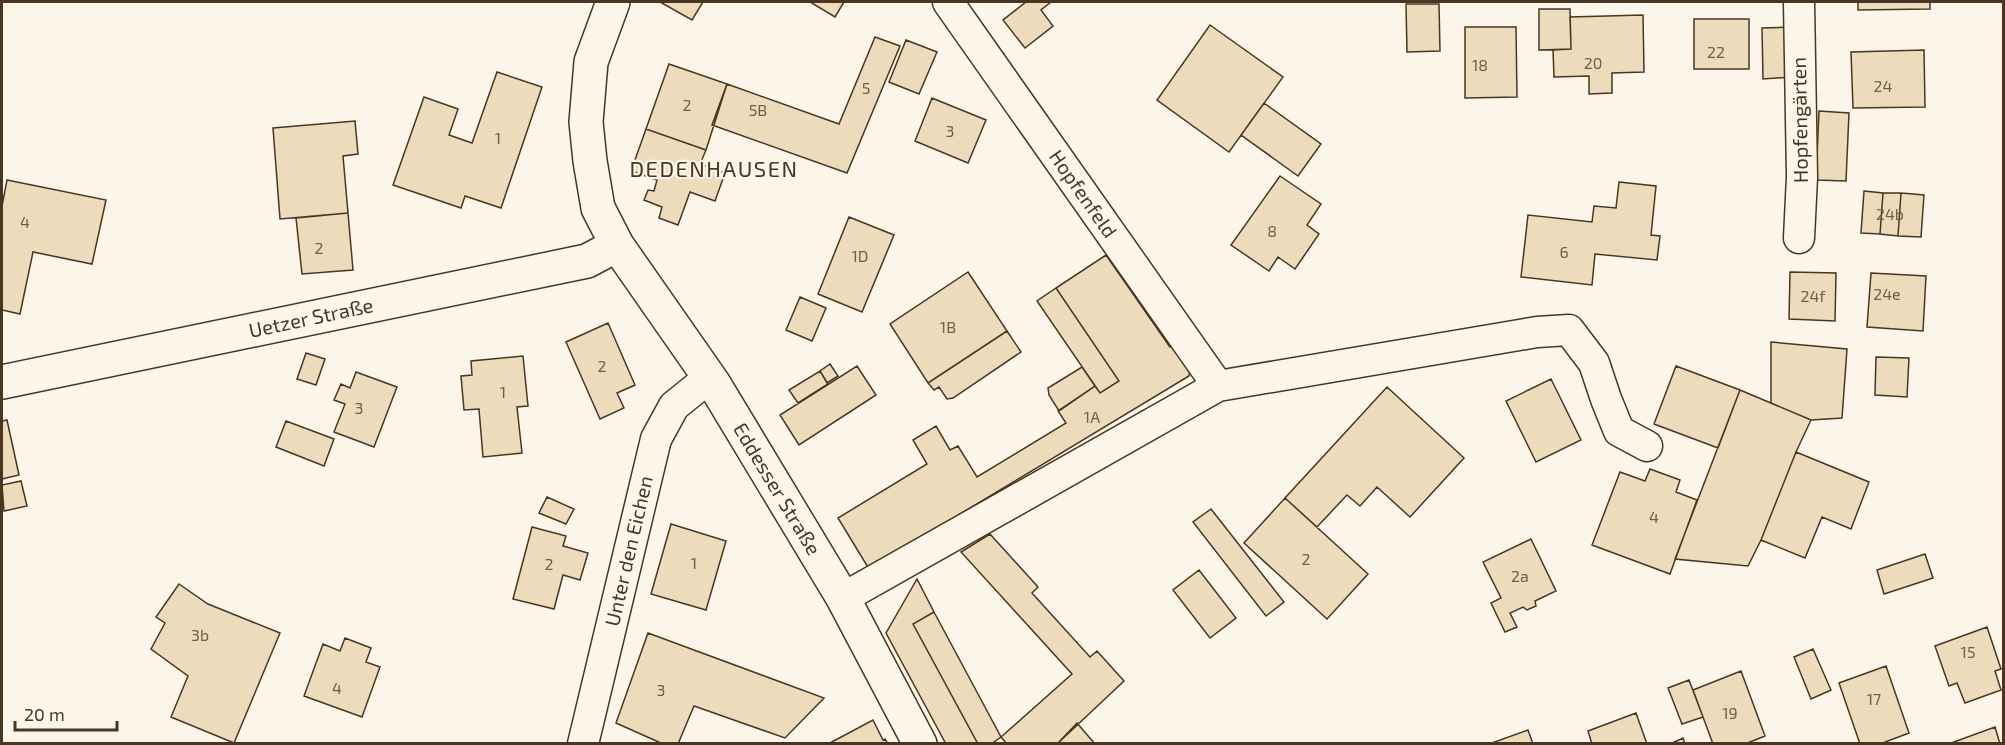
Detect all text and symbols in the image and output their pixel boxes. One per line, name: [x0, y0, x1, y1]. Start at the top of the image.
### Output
house number: 22: [1707, 42, 1725, 61]
house number: 20: [1584, 53, 1602, 72]
house number: 18: [1472, 55, 1488, 74]
street label: Hopfengärten: [1786, 57, 1812, 183]
house number: 24: [1874, 76, 1893, 95]
house number: 5: [862, 78, 870, 97]
house number: 2: [683, 95, 692, 114]
house number: 5B: [749, 100, 767, 119]
house number: 3: [946, 121, 954, 140]
house number: 1: [495, 128, 501, 147]
street label: Hopfenfeld: [1045, 145, 1123, 242]
district label: DEDENHAUSEN: [630, 155, 798, 181]
house number: 24b: [1876, 204, 1904, 223]
house number: 4: [20, 212, 30, 231]
house number: 8: [1267, 221, 1277, 240]
house number: 2: [315, 238, 324, 257]
house number: 6: [1559, 242, 1569, 261]
house number: 1D: [852, 246, 869, 265]
house number: 24e: [1873, 284, 1901, 303]
house number: 24f: [1801, 286, 1826, 305]
street label: Uetzer Straße: [246, 292, 375, 342]
house number: 1B: [940, 317, 956, 336]
house number: 2: [598, 356, 607, 375]
house number: 1: [500, 382, 506, 401]
house number: 3: [355, 398, 363, 417]
house number: 1A: [1084, 407, 1100, 426]
street label: Eddesser Straße: [729, 418, 827, 559]
street label: Unter den Eichen: [599, 473, 657, 628]
house number: 4: [1649, 507, 1659, 526]
house number: 2: [1302, 549, 1311, 568]
house number: 1: [691, 553, 697, 572]
house number: 2: [545, 554, 554, 573]
house number: 2a: [1511, 566, 1529, 585]
house number: 3b: [191, 625, 209, 644]
house number: 15: [1961, 642, 1975, 661]
house number: 4: [332, 678, 342, 697]
house number: 3: [657, 680, 665, 699]
house number: 17: [1867, 689, 1881, 708]
scale bar: [15, 694, 117, 732]
text: 20 m: [24, 703, 65, 725]
house number: 19: [1722, 703, 1738, 722]

